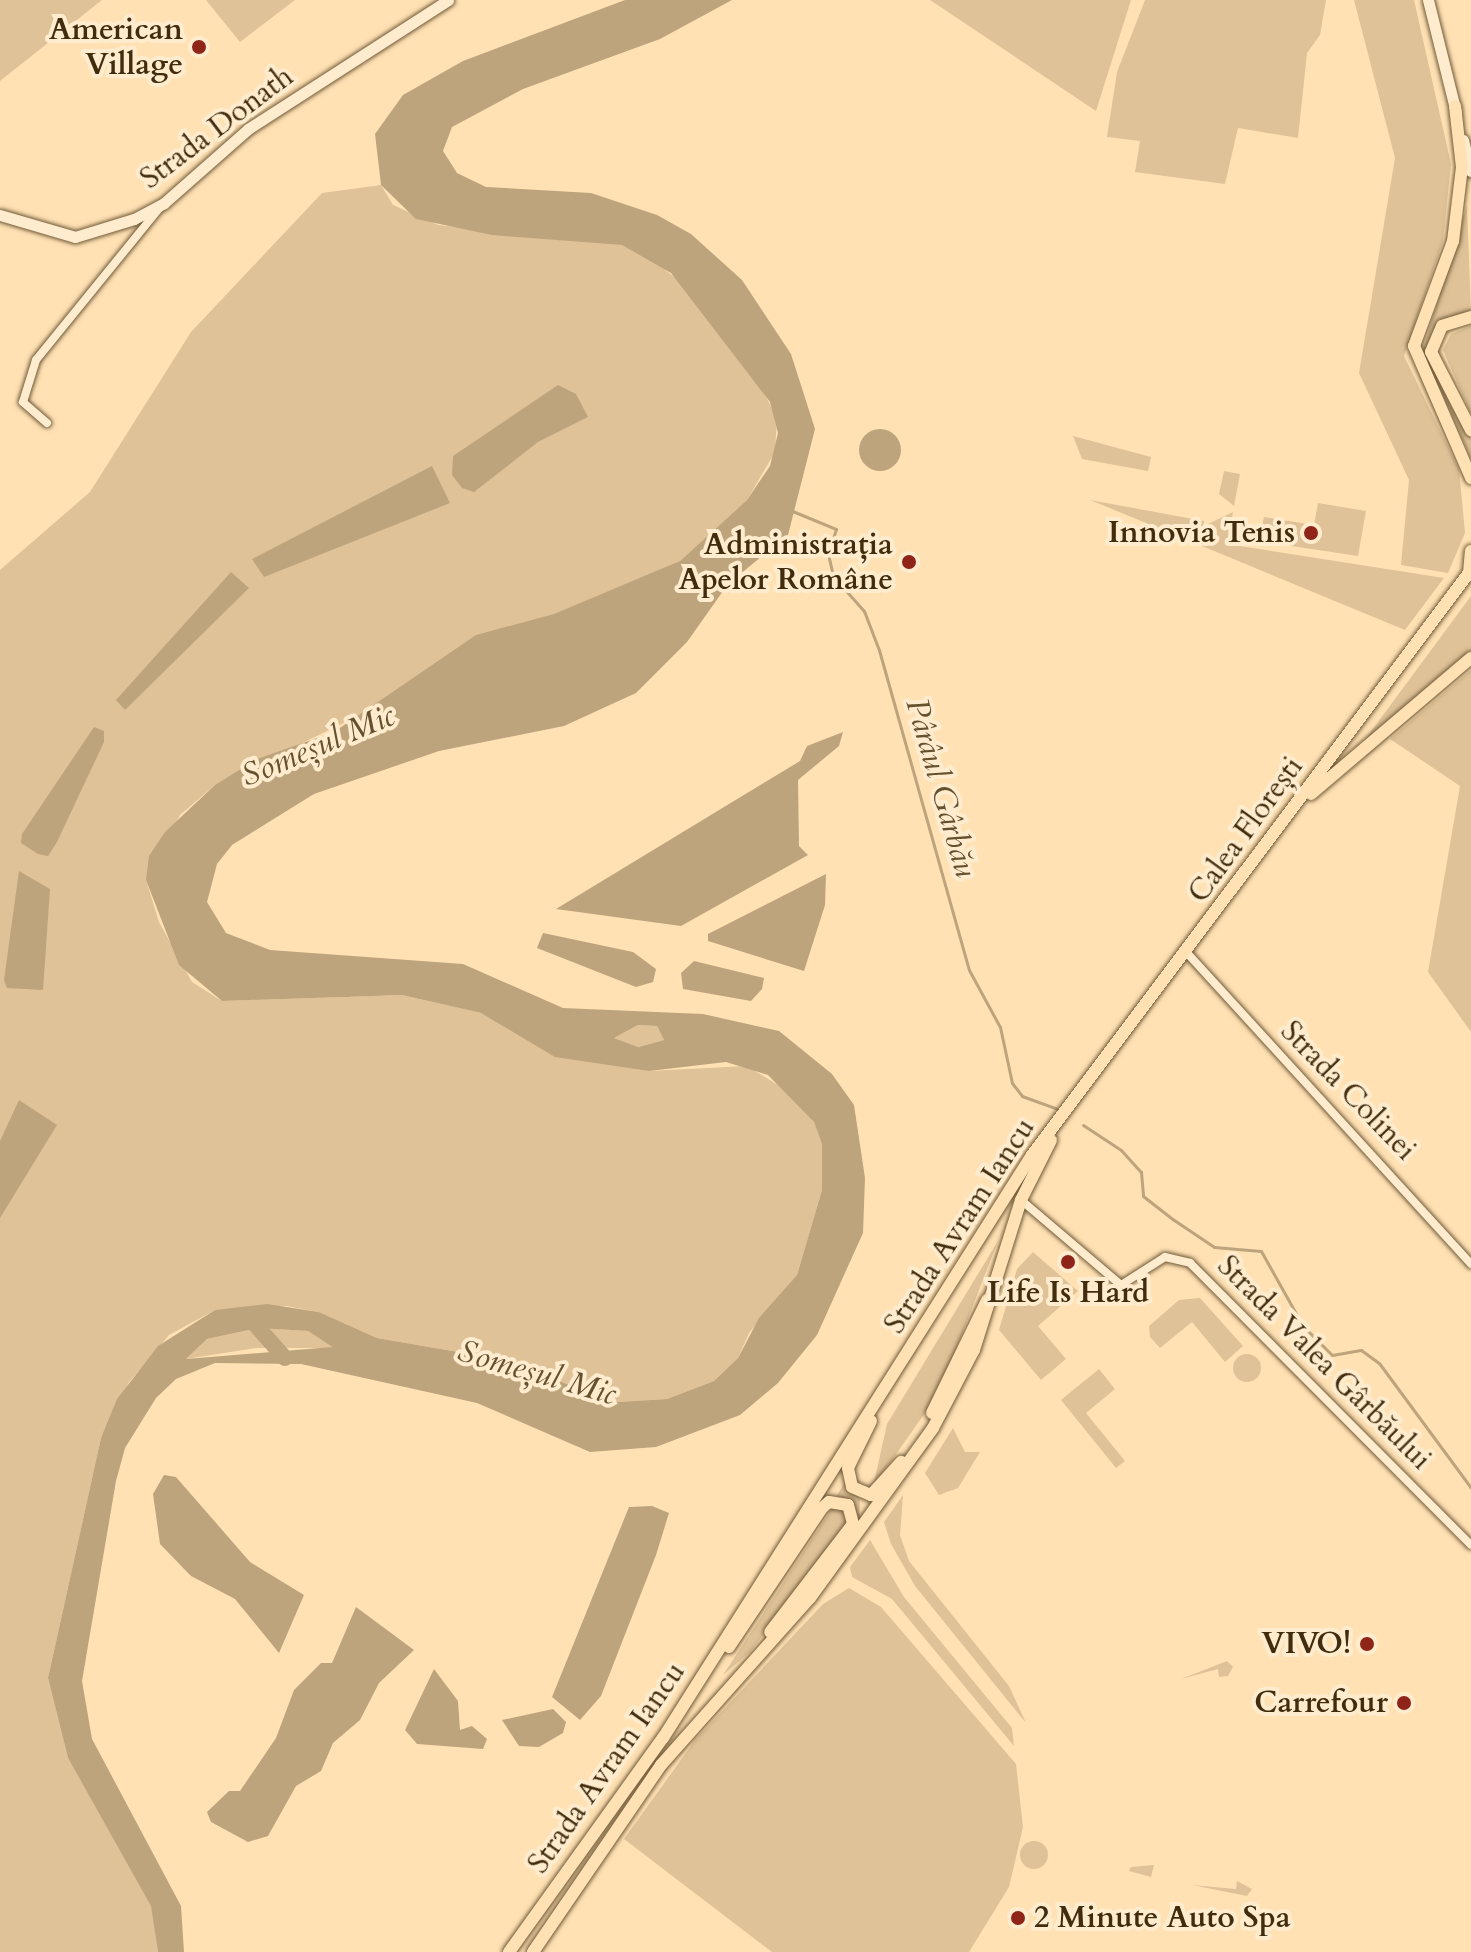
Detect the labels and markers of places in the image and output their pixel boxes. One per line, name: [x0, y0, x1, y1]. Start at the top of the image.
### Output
place label: American Village: [49, 12, 183, 82]
marker: American Village: [190, 38, 208, 56]
place label: Innovia Tenis: [1108, 515, 1295, 551]
marker: Innovia Tenis: [1302, 524, 1320, 542]
place label: Administrația Apelor Române: [678, 527, 893, 598]
marker: Administrația Apelor Române: [900, 553, 918, 571]
marker: Life Is Hard: [1059, 1253, 1077, 1271]
place label: Life Is Hard: [987, 1275, 1149, 1311]
place label: VIVO!: [1261, 1626, 1351, 1662]
marker: VIVO!: [1358, 1635, 1376, 1653]
place label: Carrefour: [1254, 1685, 1388, 1721]
marker: Carrefour: [1395, 1694, 1413, 1712]
place label: 2 Minute Auto Spa: [1034, 1900, 1291, 1936]
marker: 2 Minute Auto Spa: [1009, 1909, 1027, 1927]

